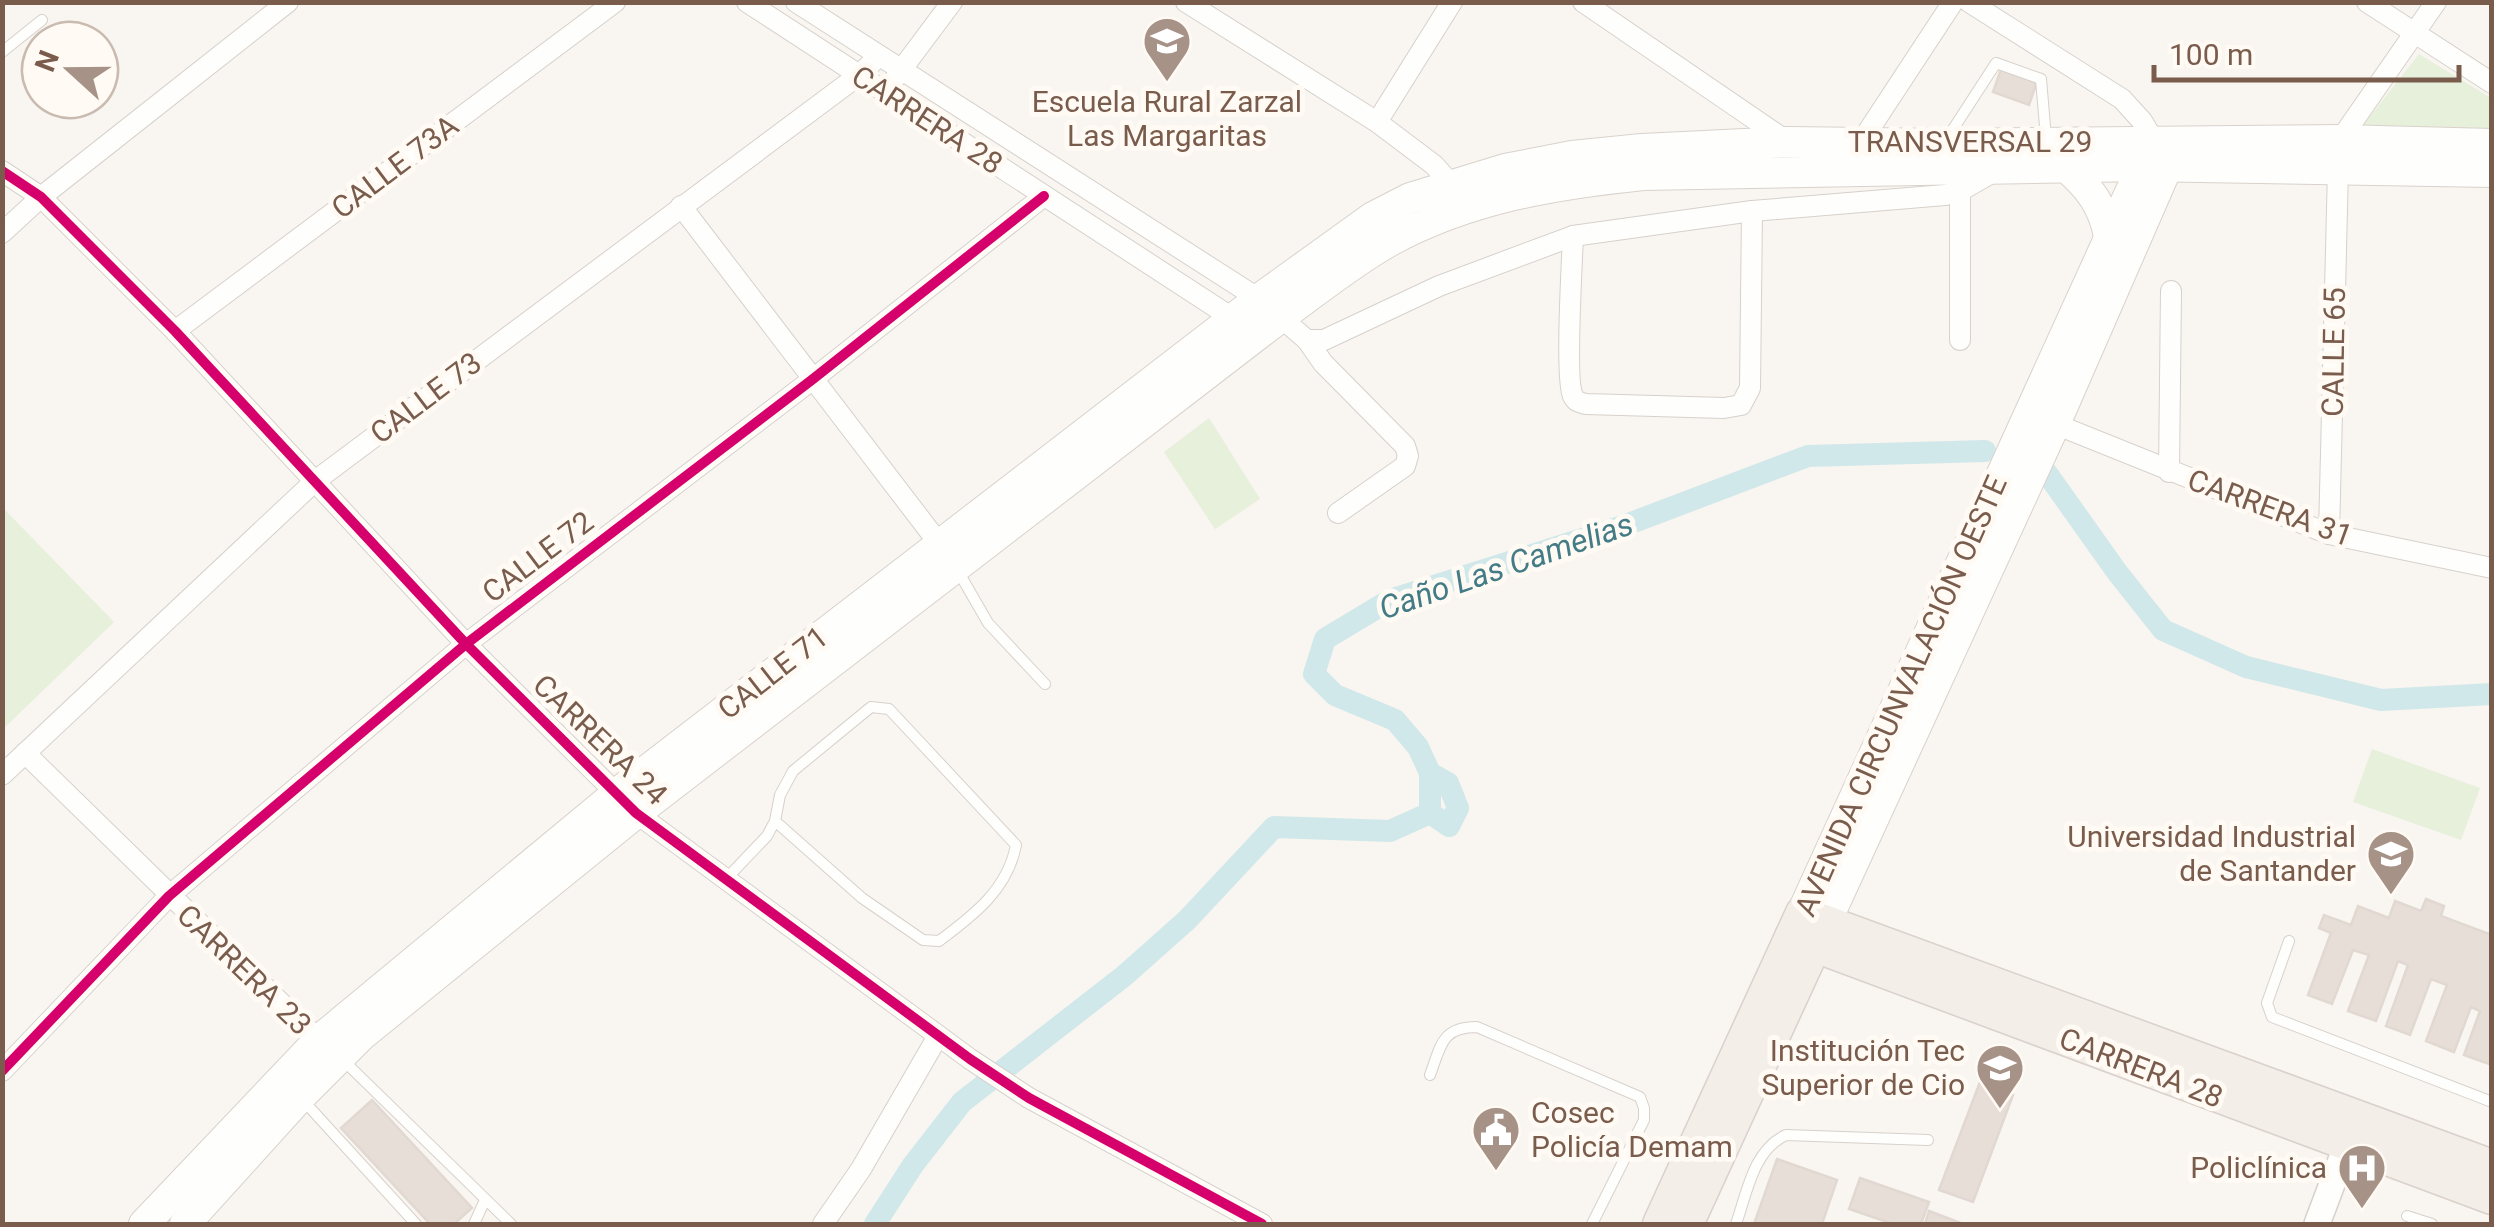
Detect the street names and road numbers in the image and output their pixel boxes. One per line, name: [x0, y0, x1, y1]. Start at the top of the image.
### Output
street label: CARRERA 28: [845, 58, 1009, 181]
street label: CALLE 73A: [325, 107, 465, 225]
street label: TRANSVERSAL 29: [1848, 124, 2092, 159]
street label: CALLE 65: [2315, 287, 2352, 417]
street label: CALLE 73: [363, 345, 488, 451]
street label: CARRERA 31: [2183, 462, 2357, 553]
street label: AVENIDA CIRCUNVALACIÓN OESTE: [1787, 470, 2014, 921]
street label: CALLE 72: [475, 504, 600, 610]
street label: CALLE 71: [711, 619, 835, 726]
street label: CARRERA 24: [526, 667, 675, 812]
street label: CARRERA 23: [170, 897, 318, 1042]
street label: CARRERA 28: [2054, 1020, 2228, 1115]

